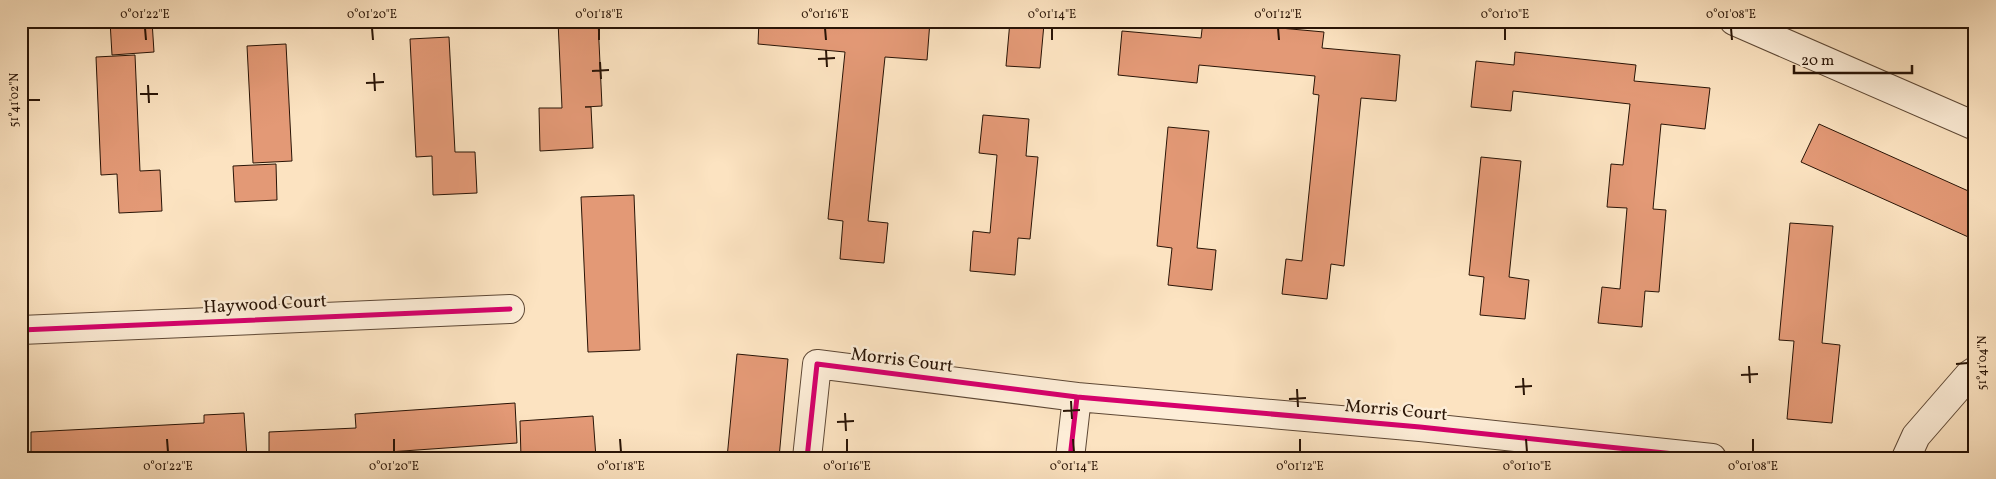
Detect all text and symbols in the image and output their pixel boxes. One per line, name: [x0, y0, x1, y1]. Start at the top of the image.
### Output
text: 0°01'22"E: [120, 7, 170, 23]
text: 0°01'20"E: [347, 7, 397, 23]
text: 0°01'18"E: [575, 7, 623, 23]
text: 0°01'16"E: [801, 7, 849, 23]
text: 0°01'14"E: [1028, 7, 1076, 23]
text: 0°01'12"E: [1254, 7, 1302, 23]
text: 0°01'10"E: [1481, 7, 1529, 23]
text: 0°01'08"E: [1706, 7, 1756, 23]
scale bar: [1794, 42, 1911, 74]
text: 20 m: [1801, 51, 1834, 72]
text: 51°41'02"N: [7, 73, 23, 127]
street label: Haywood Court: [203, 289, 327, 321]
text: 51°41'04"N: [1975, 336, 1991, 390]
street label: Morris Court: [849, 342, 955, 380]
street label: Morris Court: [1344, 394, 1448, 428]
text: 0°01'22"E: [143, 459, 193, 475]
text: 0°01'20"E: [369, 459, 419, 475]
text: 0°01'18"E: [597, 459, 645, 475]
text: 0°01'16"E: [823, 459, 871, 475]
text: 0°01'14"E: [1050, 459, 1098, 475]
text: 0°01'12"E: [1276, 459, 1324, 475]
text: 0°01'10"E: [1503, 459, 1551, 475]
text: 0°01'08"E: [1728, 459, 1778, 475]

